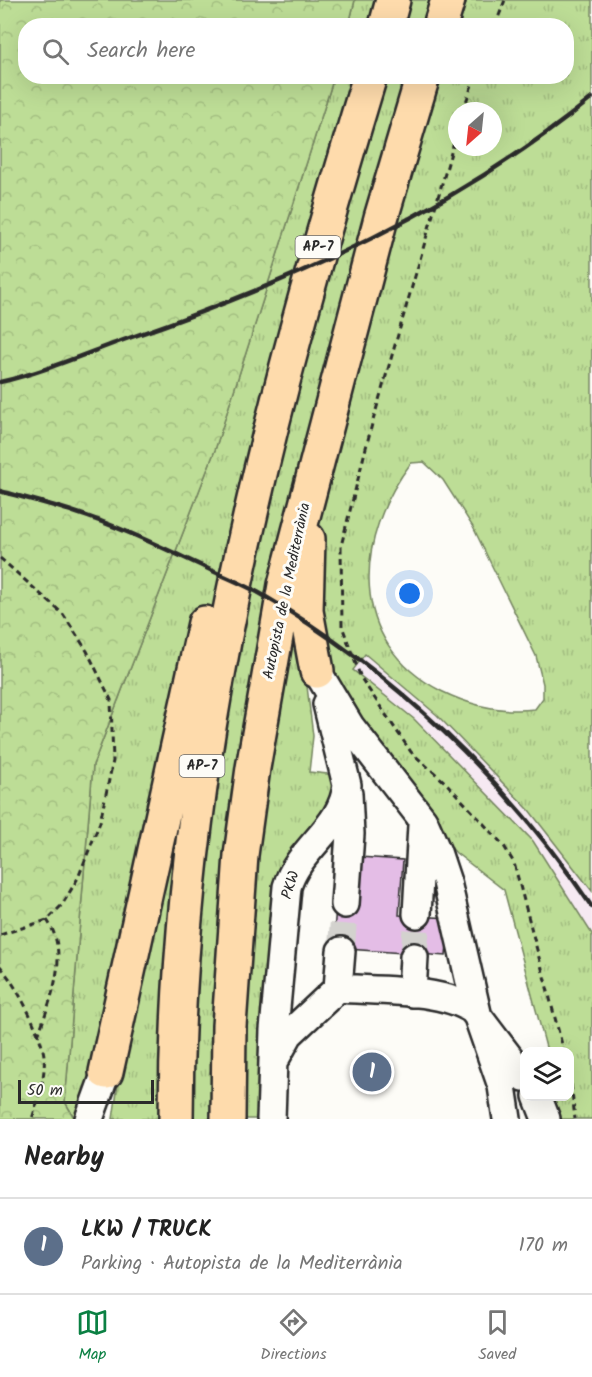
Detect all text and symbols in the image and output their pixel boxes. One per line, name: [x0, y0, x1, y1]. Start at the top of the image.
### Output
search box: [18, 18, 574, 84]
text: Search here: [87, 34, 195, 69]
icon: search: [39, 35, 72, 68]
north arrow: [448, 102, 502, 156]
road number: AP-7: [296, 236, 340, 258]
street label: Autopista de la Mediterrània: [257, 501, 317, 681]
your location: [395, 579, 424, 608]
road number: AP-7: [180, 755, 224, 777]
street label: PKW: [275, 867, 307, 902]
map controls: [520, 1047, 574, 1101]
button: layers: [520, 1047, 574, 1101]
pin: 1: [352, 1050, 392, 1094]
scale bar: [18, 1077, 154, 1104]
text: 50 m: [27, 1078, 63, 1103]
text: Nearby: [24, 1137, 104, 1179]
text: LKW / TRUCK: [81, 1213, 212, 1248]
text: 1: [40, 1230, 47, 1262]
text: 170 m: [519, 1230, 568, 1262]
text: Parking · Autopista de la Mediterrània: [81, 1248, 403, 1280]
tab: Map: [76, 1306, 109, 1367]
tab: Directions: [260, 1306, 327, 1367]
tab: Saved: [478, 1306, 516, 1367]

